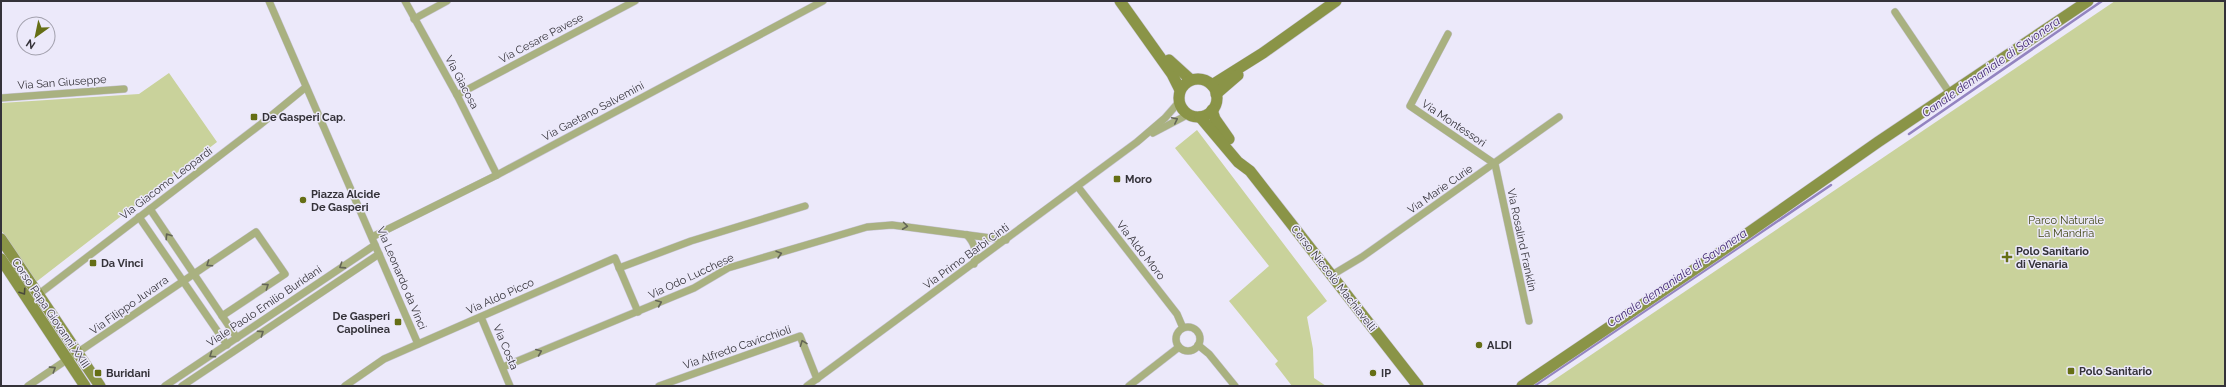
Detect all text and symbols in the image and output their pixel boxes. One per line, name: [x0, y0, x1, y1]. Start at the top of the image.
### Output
street label: Via Cesare Pavese: [497, 11, 586, 66]
water label: Canale demaniale di Savonera: [1919, 14, 2063, 120]
north arrow: [16, 16, 56, 56]
text: N: [24, 36, 38, 52]
street label: Via Giacosa: [442, 53, 481, 111]
street label: Via San Giuseppe: [17, 73, 108, 92]
street label: Via Gaetano Salvemini: [540, 79, 646, 144]
street label: Via Montessori: [1419, 97, 1488, 150]
place label: De Gasperi Cap.: [262, 111, 345, 124]
marker: De Gasperi Cap.: [249, 112, 259, 122]
one-way arrow: [1170, 118, 1178, 125]
street label: Via Giacomo Leopardi: [118, 145, 215, 222]
street label: Via Marie Curie: [1405, 162, 1476, 217]
place label: Moro: [1125, 173, 1152, 186]
marker: Moro: [1112, 174, 1122, 184]
street label: Via Rosalind Franklin: [1504, 187, 1539, 293]
place label: Piazza Alcide De Gasperi: [311, 188, 380, 214]
marker: Piazza Alcide De Gasperi: [298, 195, 308, 205]
park label: Parco Naturale La Mandria: [2028, 214, 2104, 240]
street label: Via Aldo Moro: [1114, 218, 1168, 283]
street label: Via Primo Barbi Cinti: [921, 221, 1012, 292]
one-way arrow: [902, 222, 908, 231]
street label: Corso Niccolò Machiavelli: [1288, 223, 1379, 334]
street label: Via Leonardo da Vinci: [374, 225, 429, 331]
water label: Canale demaniale di Savonera: [1604, 226, 1750, 330]
one-way arrow: [166, 233, 173, 240]
place label: Polo Sanitario di Venaria: [2016, 245, 2089, 271]
one-way arrow: [775, 250, 782, 258]
street label: Via Odo Lucchese: [646, 251, 736, 302]
marker: Polo Sanitario di Venaria: [2001, 251, 2013, 263]
street label: Corso Papa Giovanni XXIII: [9, 256, 92, 371]
place label: Da Vinci: [101, 257, 143, 270]
marker: Da Vinci: [88, 258, 98, 268]
one-way arrow: [206, 259, 213, 266]
one-way arrow: [340, 261, 347, 268]
street label: Viale Paolo Emilio Buridani: [205, 263, 324, 350]
street label: Via Filippo Juvarra: [88, 273, 171, 337]
street label: Via Aldo Picco: [464, 276, 536, 317]
one-way arrow: [262, 284, 269, 291]
one-way arrow: [18, 288, 26, 295]
one-way arrow: [655, 300, 663, 308]
place label: De Gasperi Capolinea: [333, 310, 390, 336]
marker: De Gasperi Capolinea: [393, 317, 403, 327]
street label: Via Costa: [490, 323, 521, 372]
street label: Via Alfredo Cavicchioli: [682, 323, 793, 372]
one-way arrow: [257, 330, 264, 338]
one-way arrow: [799, 339, 807, 346]
place label: ALDI: [1487, 339, 1512, 352]
marker: ALDI: [1474, 340, 1484, 350]
one-way arrow: [535, 349, 542, 357]
one-way arrow: [209, 350, 216, 358]
place label: Polo Sanitario: [2079, 365, 2152, 378]
marker: Polo Sanitario: [2066, 366, 2076, 376]
one-way arrow: [49, 367, 56, 374]
place label: Buridani: [106, 367, 150, 380]
place label: IP: [1381, 367, 1391, 380]
marker: Buridani: [93, 368, 103, 378]
marker: IP: [1368, 368, 1378, 378]

